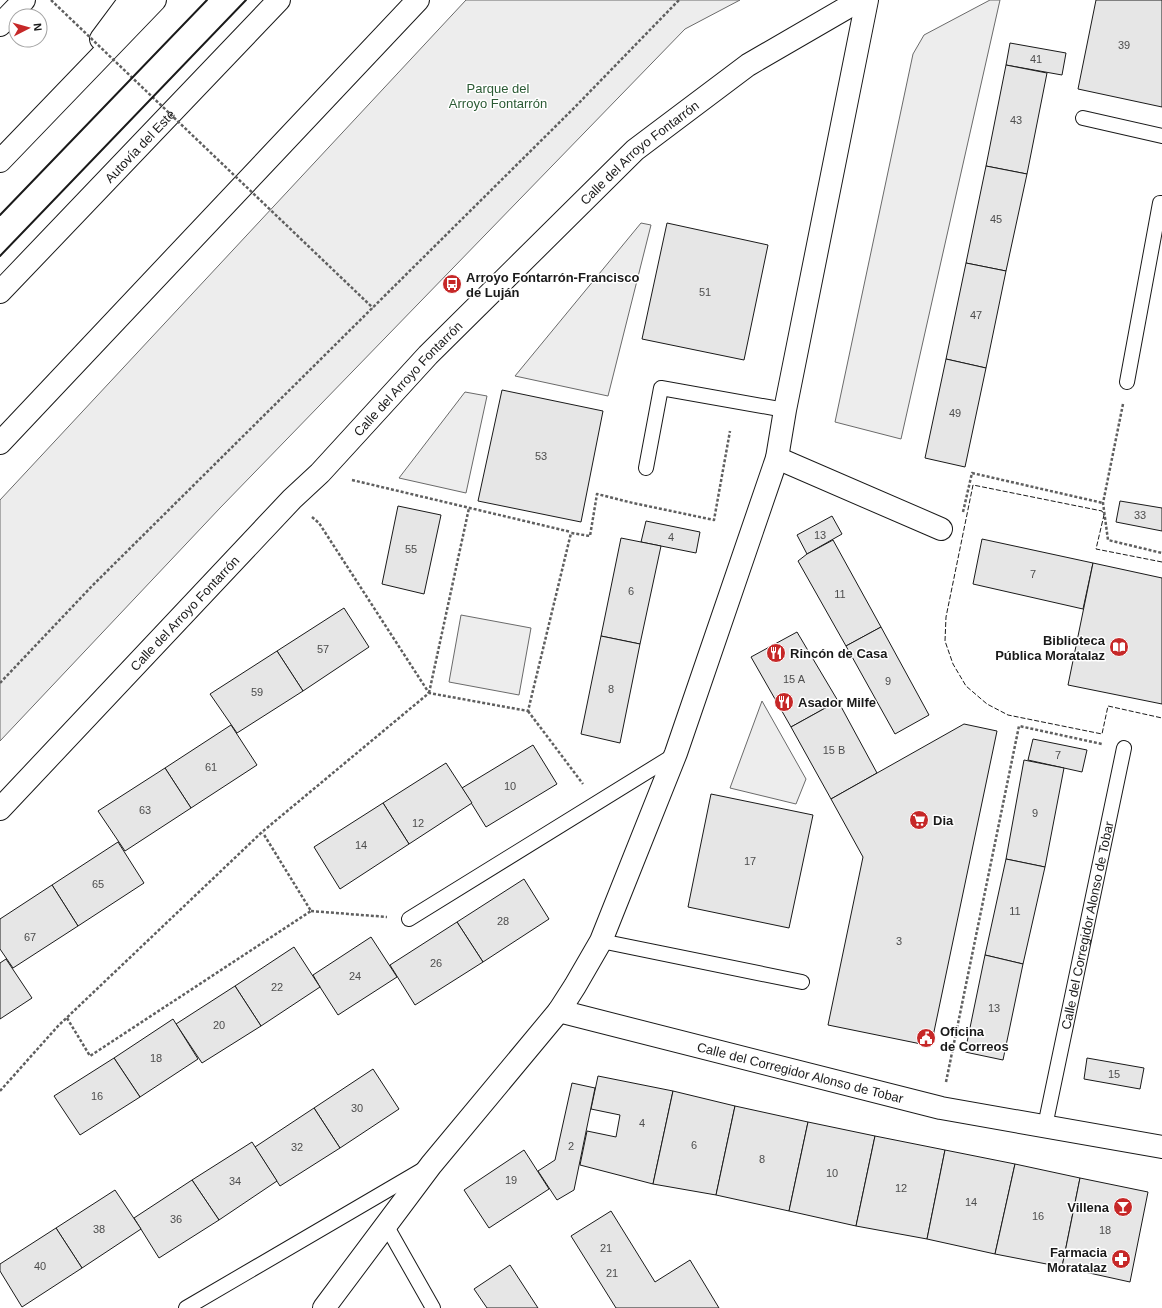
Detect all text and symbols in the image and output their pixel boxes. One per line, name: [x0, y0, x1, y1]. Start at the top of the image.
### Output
north arrow: [8, 8, 48, 48]
text: N: [32, 22, 44, 32]
house number: 39: [1118, 39, 1130, 51]
house number: 41: [1030, 53, 1042, 65]
park label: Parque del Arroyo Fontarrón: [449, 81, 547, 111]
street label: Calle del Arroyo Fontarrón: [577, 98, 702, 208]
street label: Autovía del Este: [102, 107, 178, 186]
house number: 43: [1010, 114, 1022, 126]
house number: 45: [990, 213, 1002, 225]
place label: Arroyo Fontarrón-Francisco de Luján: [466, 270, 639, 300]
bus stop icon: Arroyo Fontarrón-Francisco de Luján: [441, 273, 463, 295]
house number: 51: [699, 286, 711, 298]
house number: 47: [970, 309, 982, 321]
street label: Calle del Arroyo Fontarrón: [351, 318, 466, 439]
house number: 49: [949, 407, 961, 419]
house number: 53: [535, 450, 547, 462]
house number: 33: [1134, 509, 1146, 521]
house number: 13: [814, 529, 826, 541]
house number: 4: [668, 531, 674, 543]
house number: 55: [405, 543, 417, 555]
street label: Calle del Arroyo Fontarrón: [127, 553, 242, 674]
house number: 7: [1030, 568, 1036, 580]
house number: 6: [628, 585, 634, 597]
house number: 11: [834, 588, 846, 600]
place label: Biblioteca Pública Moratalaz: [995, 633, 1106, 663]
library icon: Biblioteca Pública Moratalaz: [1108, 636, 1130, 658]
restaurant icon: Rincón de Casa: [765, 642, 787, 664]
house number: 57: [317, 643, 329, 655]
place label: Rincón de Casa: [790, 646, 888, 661]
house number: 15 A: [783, 673, 806, 685]
house number: 9: [885, 675, 891, 687]
house number: 8: [608, 683, 614, 695]
house number: 59: [251, 686, 263, 698]
restaurant icon: Asador Milfe: [773, 691, 795, 713]
place label: Asador Milfe: [798, 695, 876, 710]
house number: 15 B: [823, 744, 845, 756]
house number: 7: [1055, 749, 1061, 761]
house number: 61: [205, 761, 217, 773]
house number: 10: [504, 780, 516, 792]
house number: 63: [139, 804, 151, 816]
house number: 9: [1032, 807, 1038, 819]
supermarket icon: Dia: [908, 809, 930, 831]
place label: Dia: [933, 813, 954, 828]
house number: 12: [412, 817, 424, 829]
street label: Calle del Corregidor Alonso de Tobar: [1058, 819, 1117, 1031]
house number: 14: [355, 839, 367, 851]
house number: 17: [744, 855, 756, 867]
house number: 65: [92, 878, 104, 890]
house number: 11: [1009, 905, 1021, 917]
house number: 28: [497, 915, 509, 927]
house number: 67: [24, 931, 36, 943]
house number: 3: [896, 935, 902, 947]
house number: 26: [430, 957, 442, 969]
house number: 24: [349, 970, 361, 982]
house number: 22: [271, 981, 283, 993]
house number: 13: [988, 1002, 1000, 1014]
house number: 20: [213, 1019, 225, 1031]
place label: Oficina de Correos: [940, 1024, 1009, 1054]
public building icon: Oficina de Correos: [915, 1027, 937, 1049]
street label: Calle del Corregidor Alonso de Tobar: [695, 1039, 906, 1106]
house number: 18: [150, 1052, 162, 1064]
house number: 15: [1108, 1068, 1120, 1080]
house number: 16: [91, 1090, 103, 1102]
house number: 30: [351, 1102, 363, 1114]
house number: 4: [639, 1117, 645, 1129]
house number: 6: [691, 1139, 697, 1151]
house number: 2: [568, 1140, 574, 1152]
house number: 32: [291, 1141, 303, 1153]
house number: 8: [759, 1153, 765, 1165]
house number: 10: [826, 1167, 838, 1179]
house number: 19: [505, 1174, 517, 1186]
house number: 34: [229, 1175, 241, 1187]
house number: 12: [895, 1182, 907, 1194]
house number: 14: [965, 1196, 977, 1208]
bar icon: Villena: [1112, 1196, 1134, 1218]
place label: Villena: [1067, 1200, 1110, 1215]
house number: 16: [1032, 1210, 1044, 1222]
house number: 36: [170, 1213, 182, 1225]
house number: 38: [93, 1223, 105, 1235]
house number: 18: [1099, 1224, 1111, 1236]
house number: 21: [600, 1242, 612, 1254]
place label: Farmacia Moratalaz: [1047, 1245, 1108, 1275]
pharmacy icon: Farmacia Moratalaz: [1110, 1248, 1132, 1270]
house number: 40: [34, 1260, 46, 1272]
house number: 21: [606, 1267, 618, 1279]

